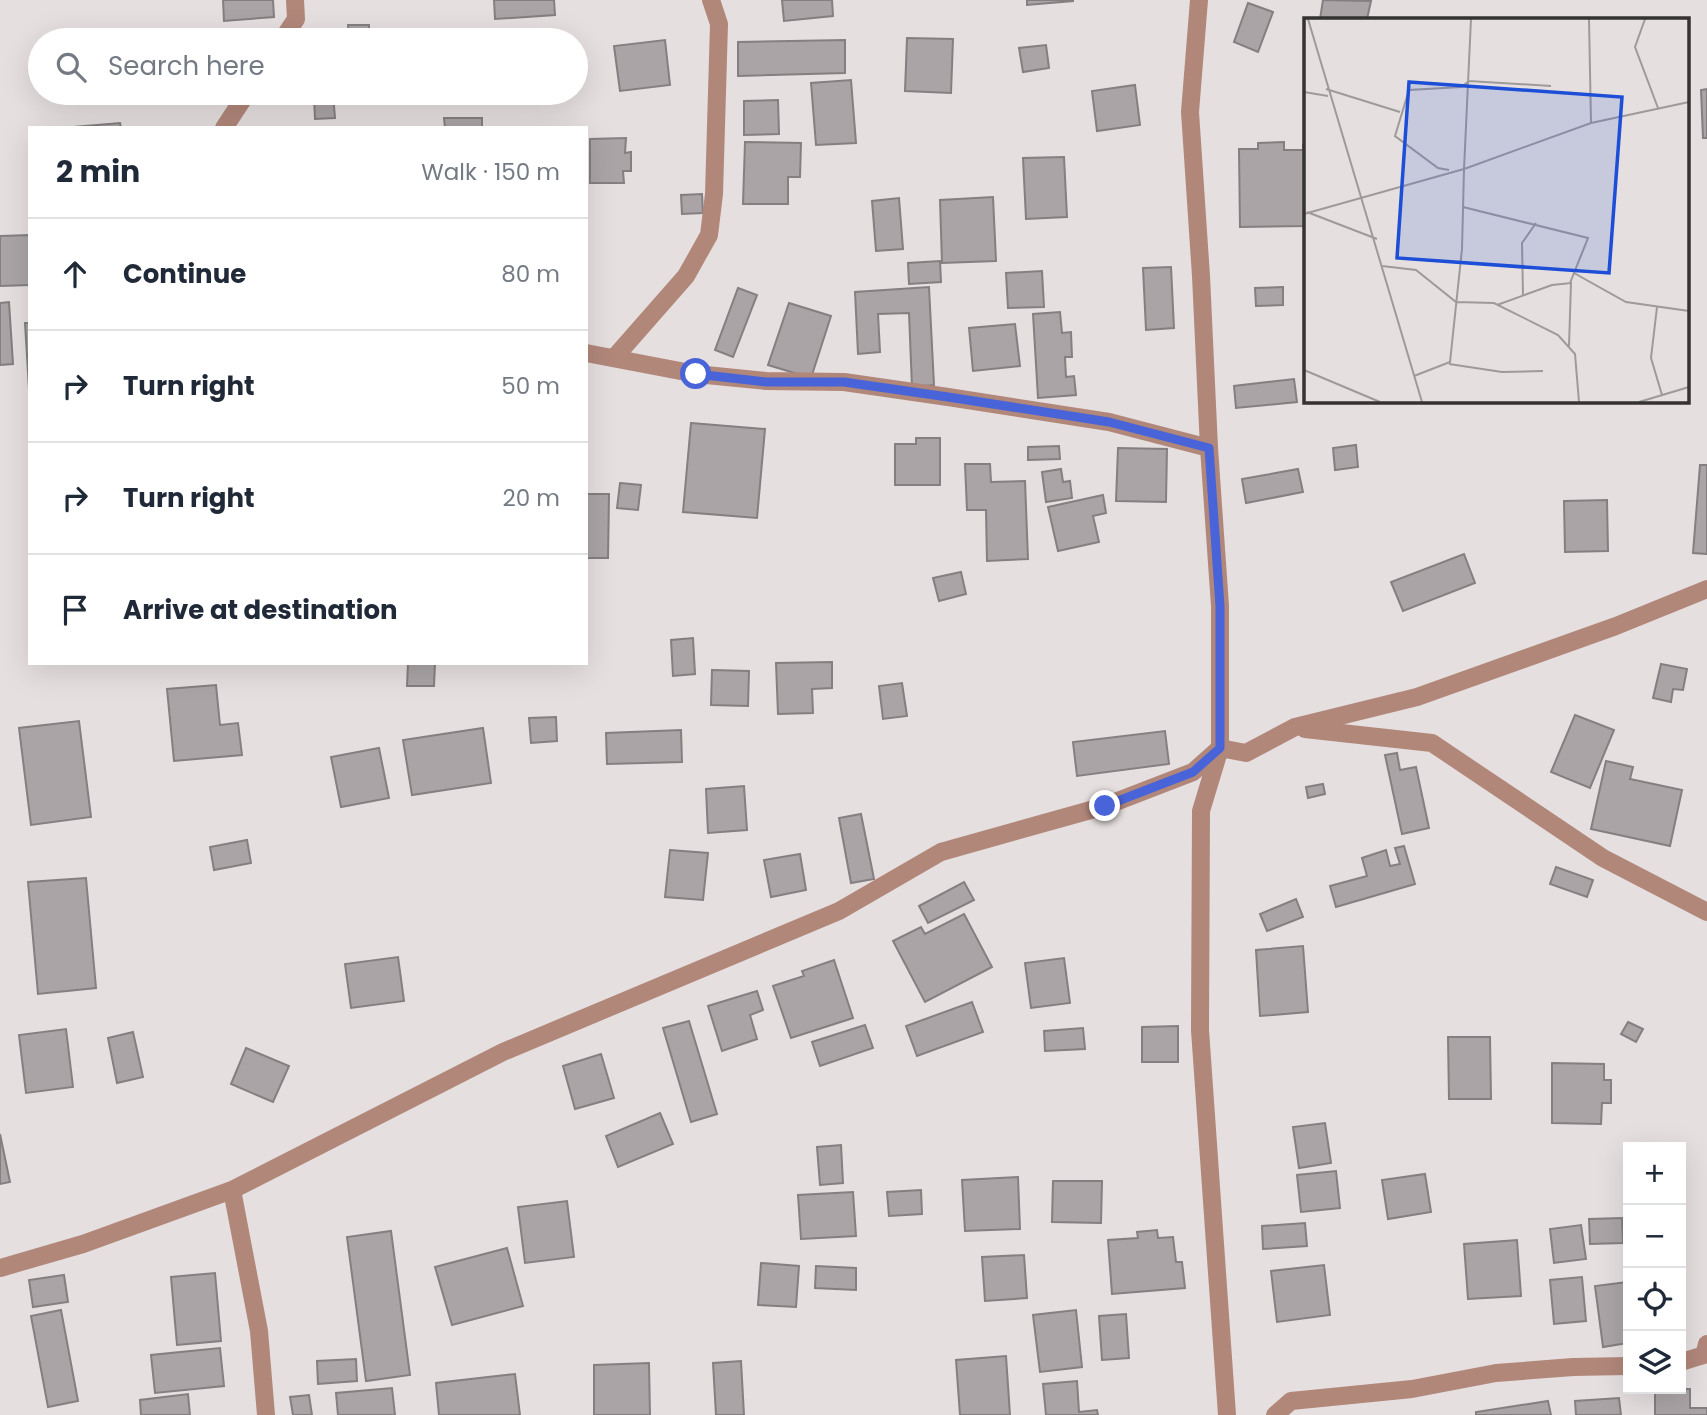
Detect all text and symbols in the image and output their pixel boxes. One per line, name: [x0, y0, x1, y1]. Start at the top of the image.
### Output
inset map: [1304, 18, 1690, 402]
search box: [28, 28, 588, 105]
icon: search: [52, 48, 90, 86]
text: Search here: [108, 48, 265, 84]
text: 2 min: [56, 150, 140, 193]
text: Walk · 150 m: [421, 156, 560, 188]
icon: ahead: [56, 255, 94, 293]
text: Continue: [123, 256, 246, 292]
text: 80 m: [501, 258, 560, 290]
route start: [680, 358, 711, 389]
icon: right: [56, 367, 94, 405]
text: Turn right: [123, 368, 255, 404]
text: 50 m: [501, 370, 560, 402]
icon: right: [56, 479, 94, 517]
text: Turn right: [123, 480, 255, 516]
text: 20 m: [502, 482, 560, 514]
icon: arrive: [56, 591, 94, 629]
text: Arrive at destination: [123, 592, 398, 628]
route end: [1089, 790, 1120, 821]
map controls: [1623, 1142, 1686, 1394]
button: +: [1623, 1142, 1686, 1205]
button: −: [1623, 1205, 1686, 1268]
button: locate: [1623, 1268, 1686, 1331]
button: layers: [1623, 1331, 1686, 1394]

